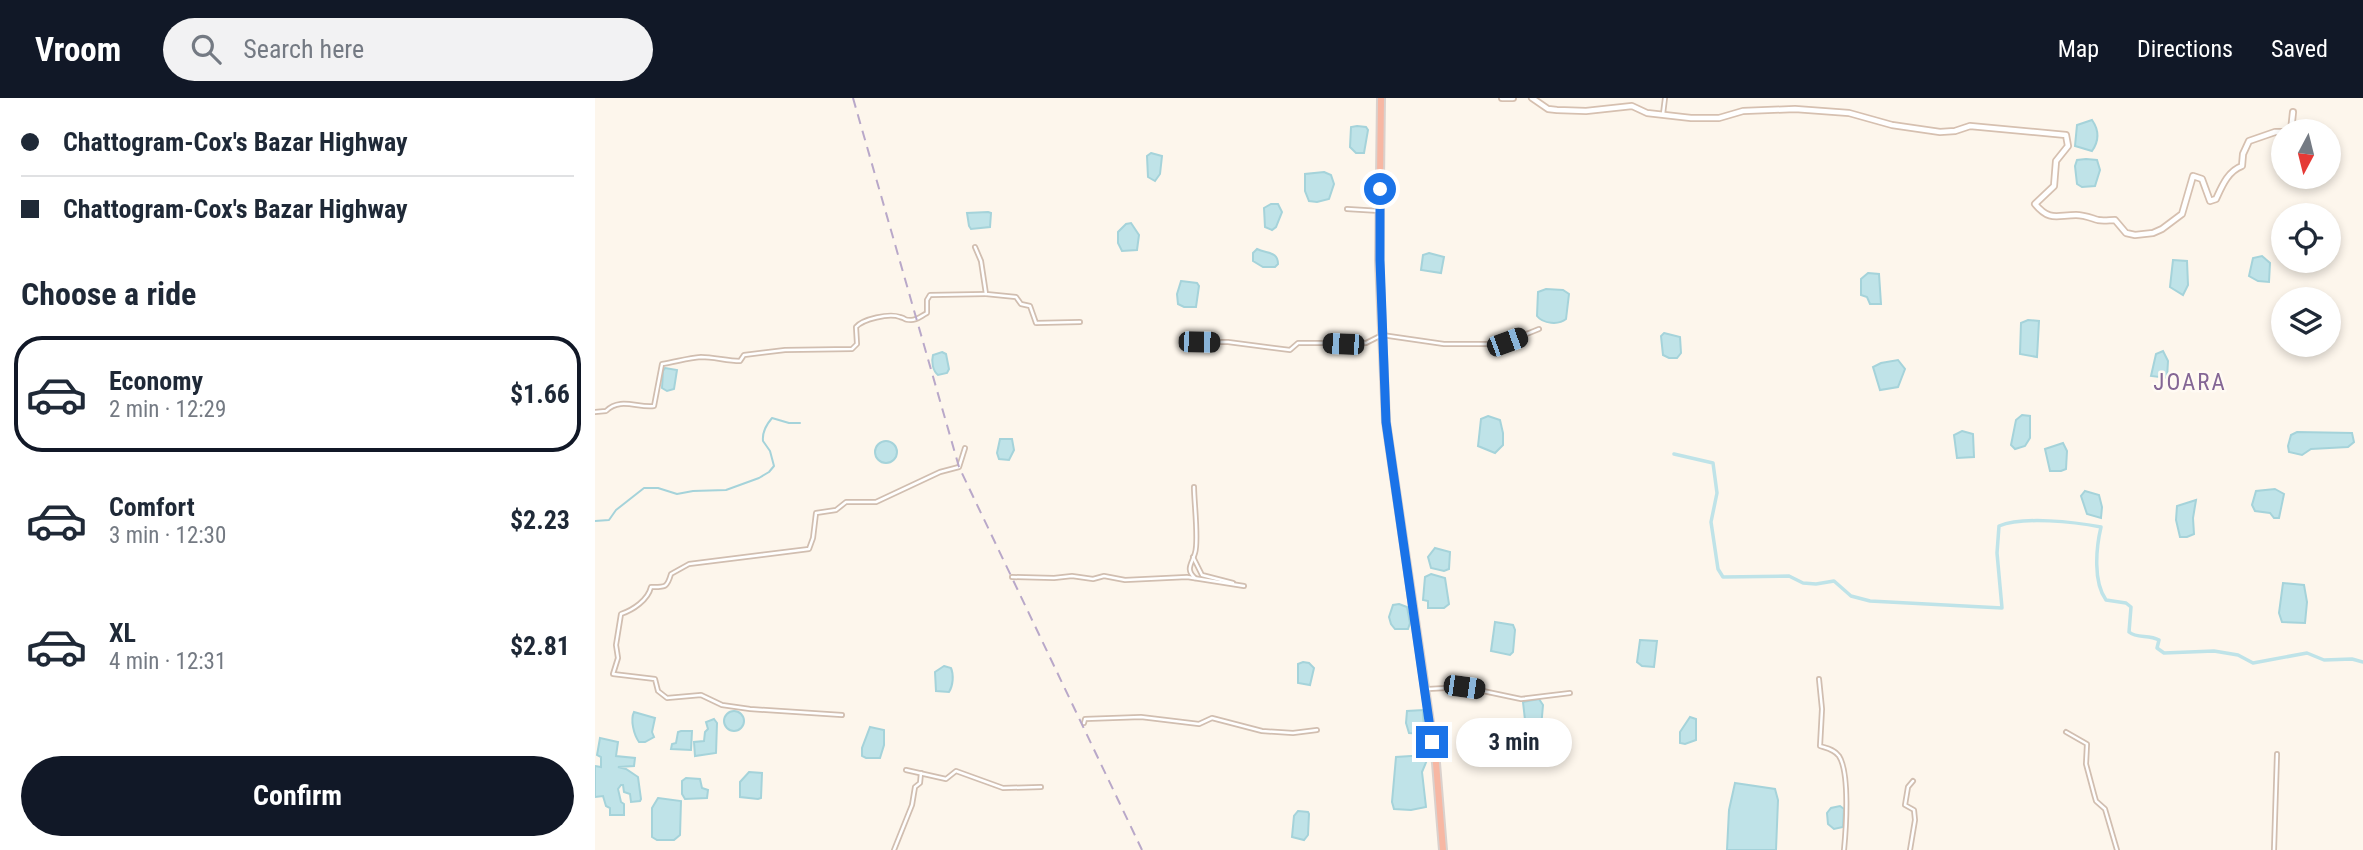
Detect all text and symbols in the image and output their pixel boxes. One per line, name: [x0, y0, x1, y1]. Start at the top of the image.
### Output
search box: [163, 18, 653, 81]
text: Vroom: [35, 30, 121, 69]
icon: search: [187, 30, 225, 68]
text: Search here: [243, 34, 364, 64]
text: Map: [2058, 35, 2099, 63]
text: Directions: [2137, 35, 2233, 63]
text: Saved: [2271, 35, 2328, 63]
north arrow: [2271, 119, 2341, 189]
map controls: [2271, 119, 2341, 357]
text: Chattogram-Cox's Bazar Highway: [63, 127, 408, 157]
route start: [1364, 173, 1396, 205]
text: Chattogram-Cox's Bazar Highway: [63, 194, 408, 224]
button: locate: [2271, 203, 2341, 273]
text: Choose a ride: [21, 275, 196, 313]
button: layers: [2271, 287, 2341, 357]
car: [1484, 325, 1531, 359]
car: [1178, 331, 1221, 353]
car: [1322, 333, 1365, 355]
icon: car: [25, 363, 88, 426]
text: Economy: [109, 366, 203, 396]
district label: JOARA: [2153, 369, 2227, 396]
text: $1.66: [510, 379, 570, 409]
text: 2 min · 12:29: [109, 396, 226, 423]
icon: car: [25, 489, 88, 552]
text: Comfort: [109, 492, 195, 522]
text: $2.23: [510, 505, 570, 535]
text: 3 min · 12:30: [109, 522, 226, 549]
icon: car: [25, 615, 88, 678]
text: XL: [109, 618, 136, 648]
text: $2.81: [510, 631, 570, 661]
text: 4 min · 12:31: [109, 648, 226, 675]
car: [1442, 674, 1487, 700]
callout: 3 min: [1457, 718, 1572, 766]
route end: [1416, 726, 1448, 758]
text: 3 min: [1488, 729, 1540, 756]
button: Confirm: [21, 756, 574, 836]

